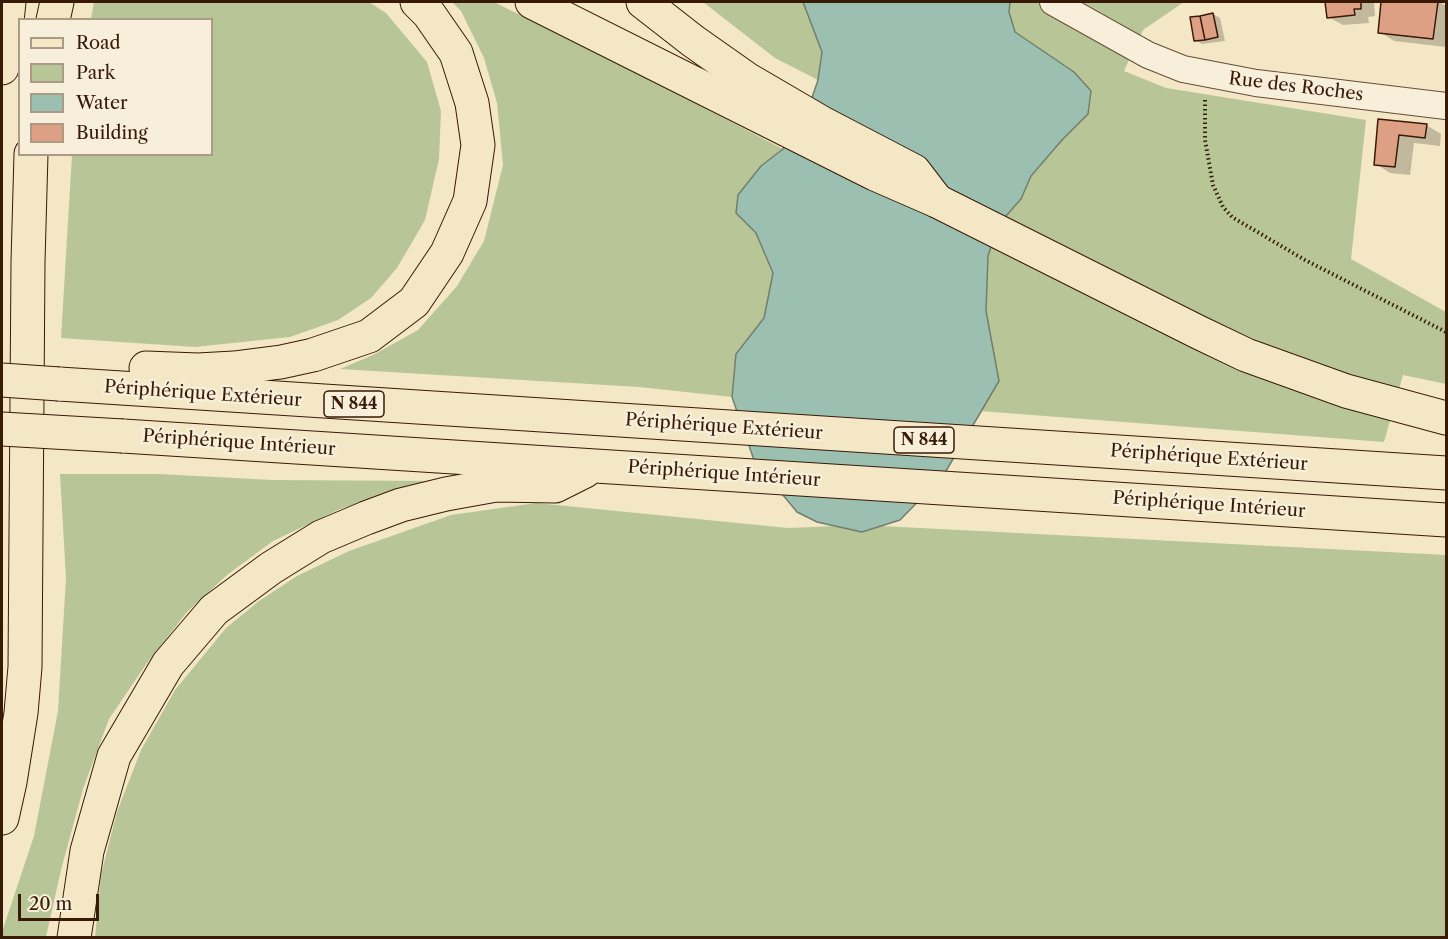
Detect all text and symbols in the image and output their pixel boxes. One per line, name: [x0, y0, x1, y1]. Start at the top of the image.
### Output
legend: [18, 18, 213, 156]
text: Road: [76, 32, 121, 54]
text: Park: [76, 62, 115, 84]
street label: Rue des Roches: [1227, 68, 1365, 106]
text: Water: [76, 92, 128, 114]
text: Building: [76, 122, 148, 144]
street label: Périphérique Extérieur: [103, 376, 303, 412]
road number: N 844: [324, 391, 384, 417]
street label: Périphérique Extérieur: [624, 409, 824, 445]
street label: Périphérique Intérieur: [142, 425, 336, 461]
road number: N 844: [894, 427, 954, 453]
street label: Périphérique Extérieur: [1109, 440, 1309, 476]
street label: Périphérique Intérieur: [627, 456, 821, 492]
street label: Périphérique Intérieur: [1112, 487, 1306, 523]
scale bar: [21, 882, 102, 920]
text: 20 m: [29, 893, 72, 915]

